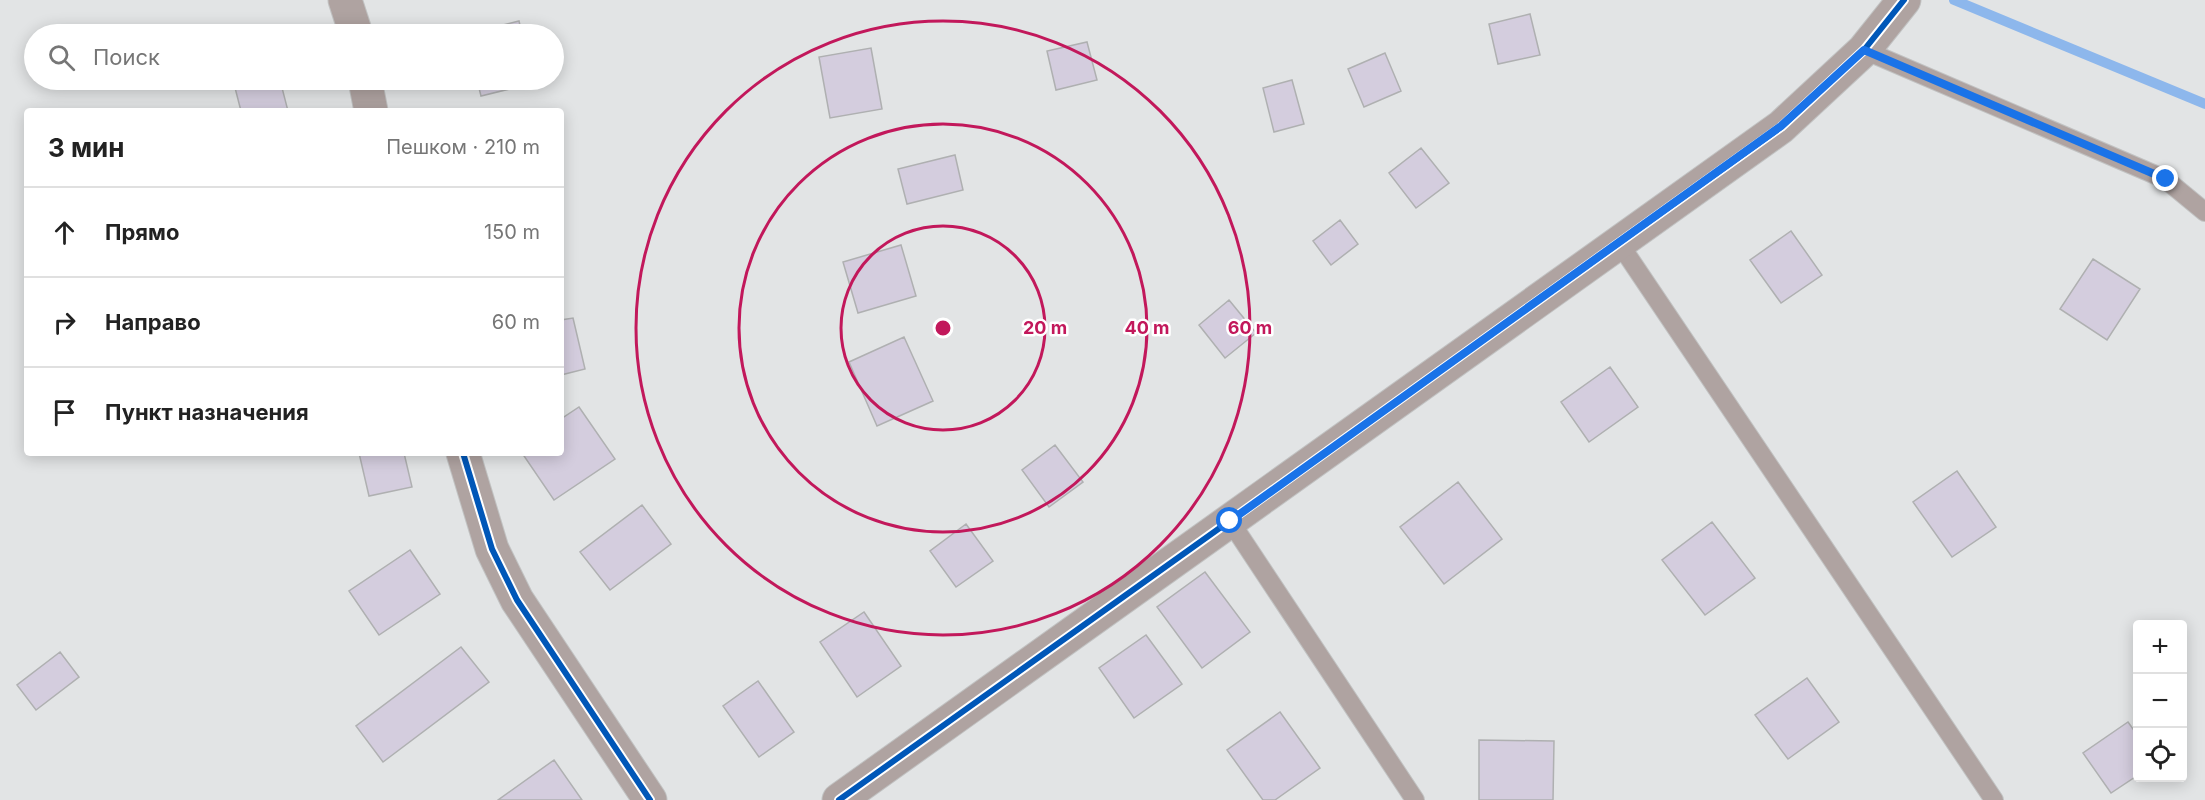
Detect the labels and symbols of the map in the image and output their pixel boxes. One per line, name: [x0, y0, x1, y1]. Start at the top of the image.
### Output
route end: [2152, 165, 2178, 191]
text: 20 m: [1023, 317, 1067, 338]
text: 40 m: [1125, 317, 1170, 338]
text: 60 m: [1228, 317, 1272, 338]
centre of rings: [933, 318, 953, 338]
route start: [1216, 507, 1242, 533]

